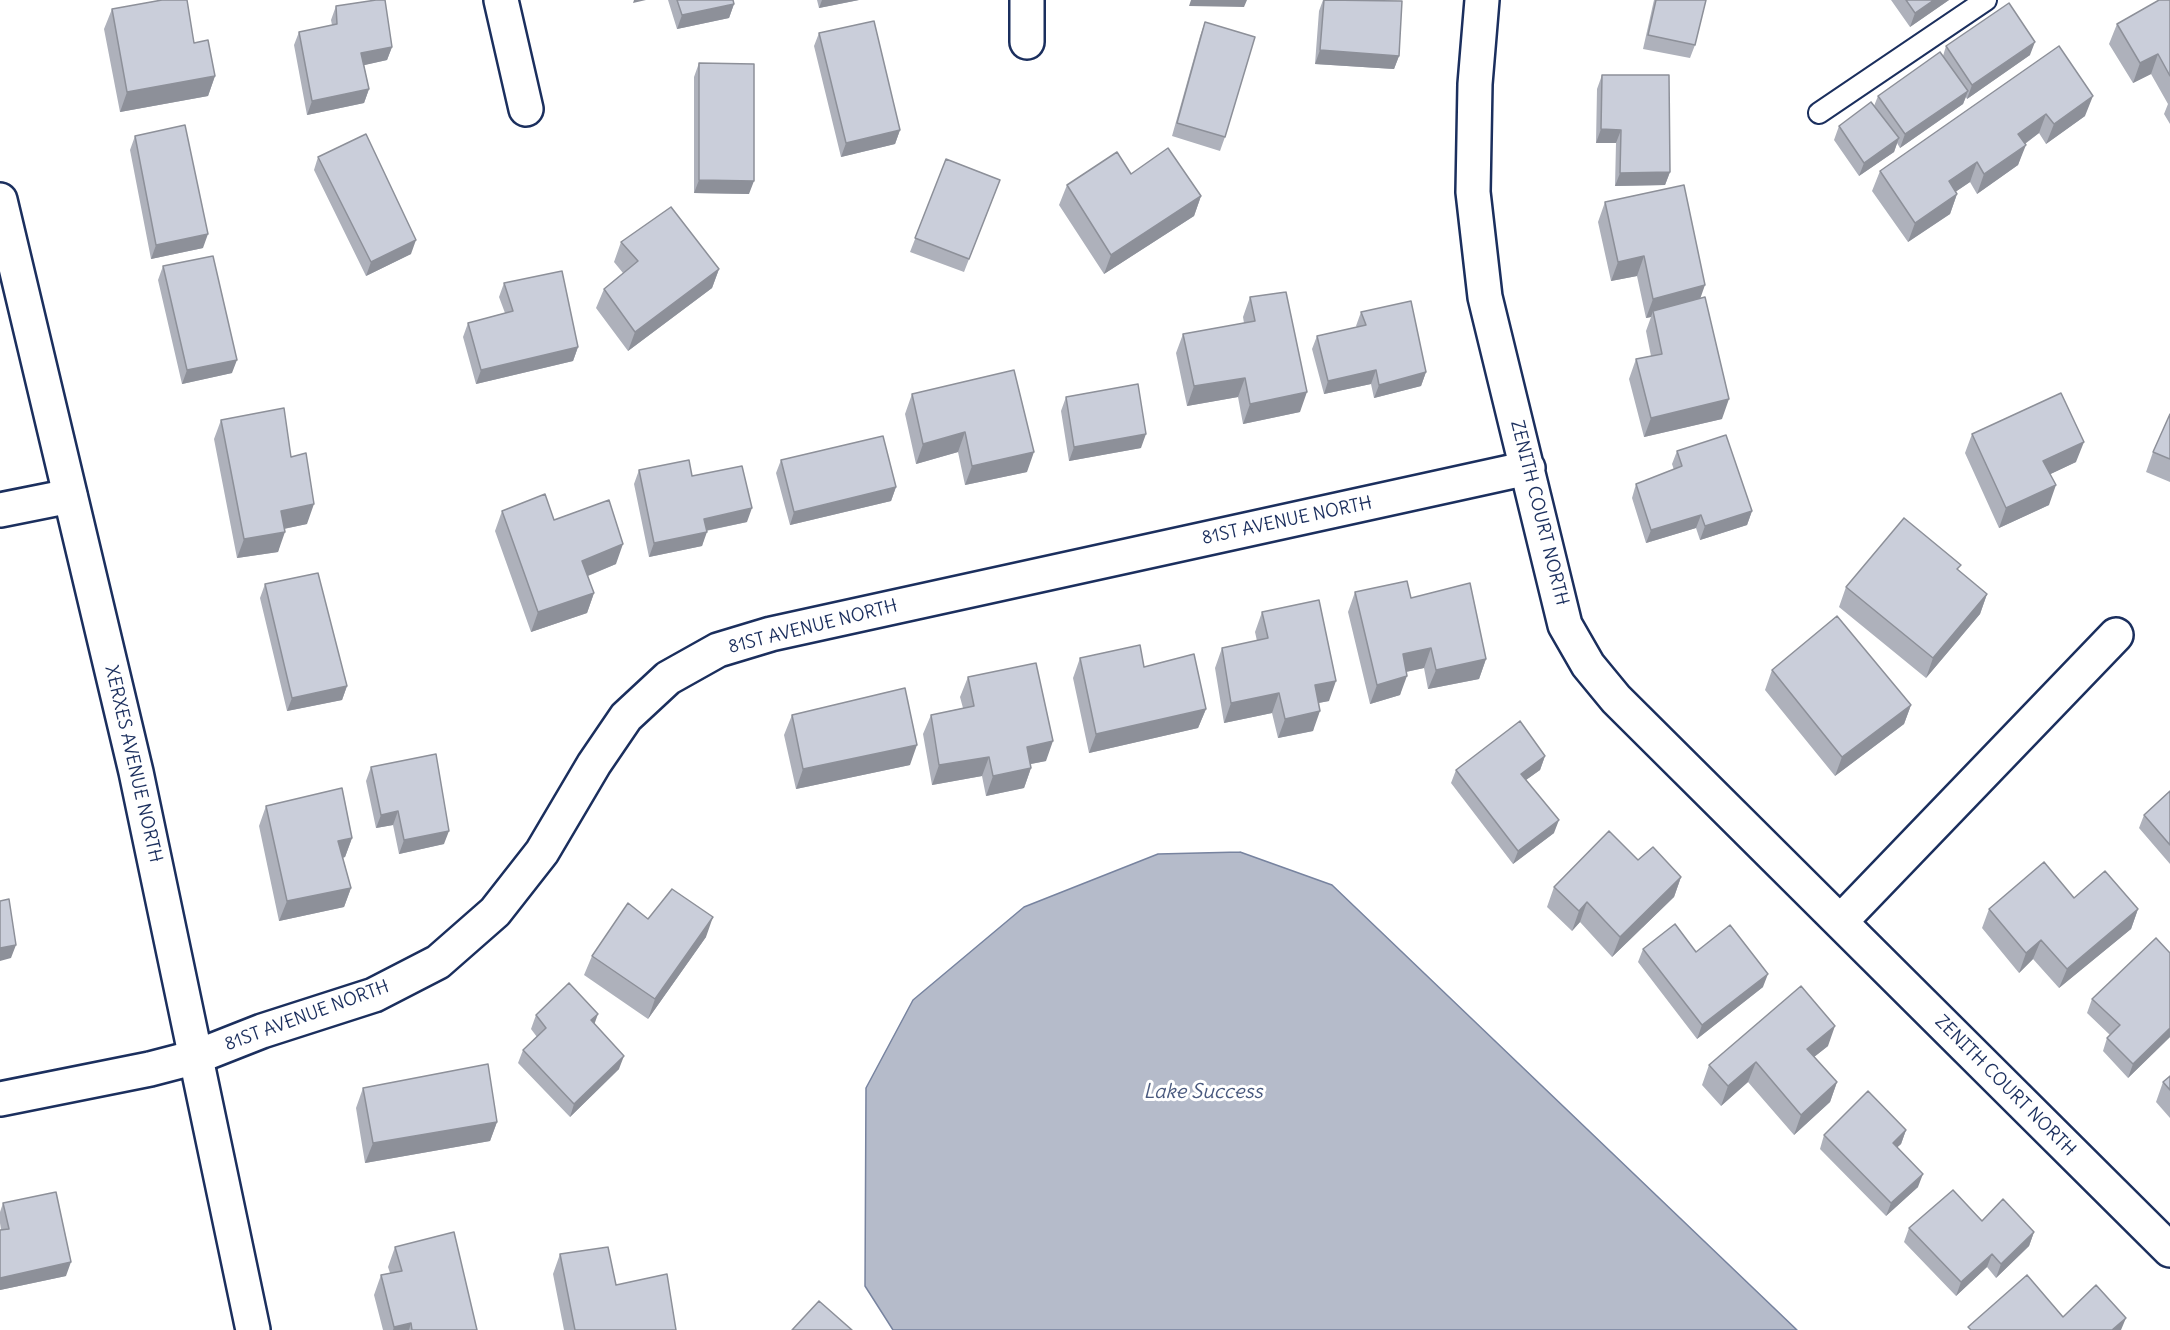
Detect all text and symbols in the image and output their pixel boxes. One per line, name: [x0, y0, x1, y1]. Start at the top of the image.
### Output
street label: ZENITH COURT NORTH: [1506, 418, 1572, 608]
street label: 81ST AVENUE NORTH: [1200, 492, 1374, 550]
street label: 81ST AVENUE NORTH: [726, 596, 900, 658]
street label: XERXES AVENUE NORTH: [100, 664, 166, 864]
street label: 81ST AVENUE NORTH: [222, 976, 392, 1056]
street label: ZENITH COURT NORTH: [1930, 1011, 2080, 1161]
water label: Lake Success: [1143, 1080, 1263, 1104]

